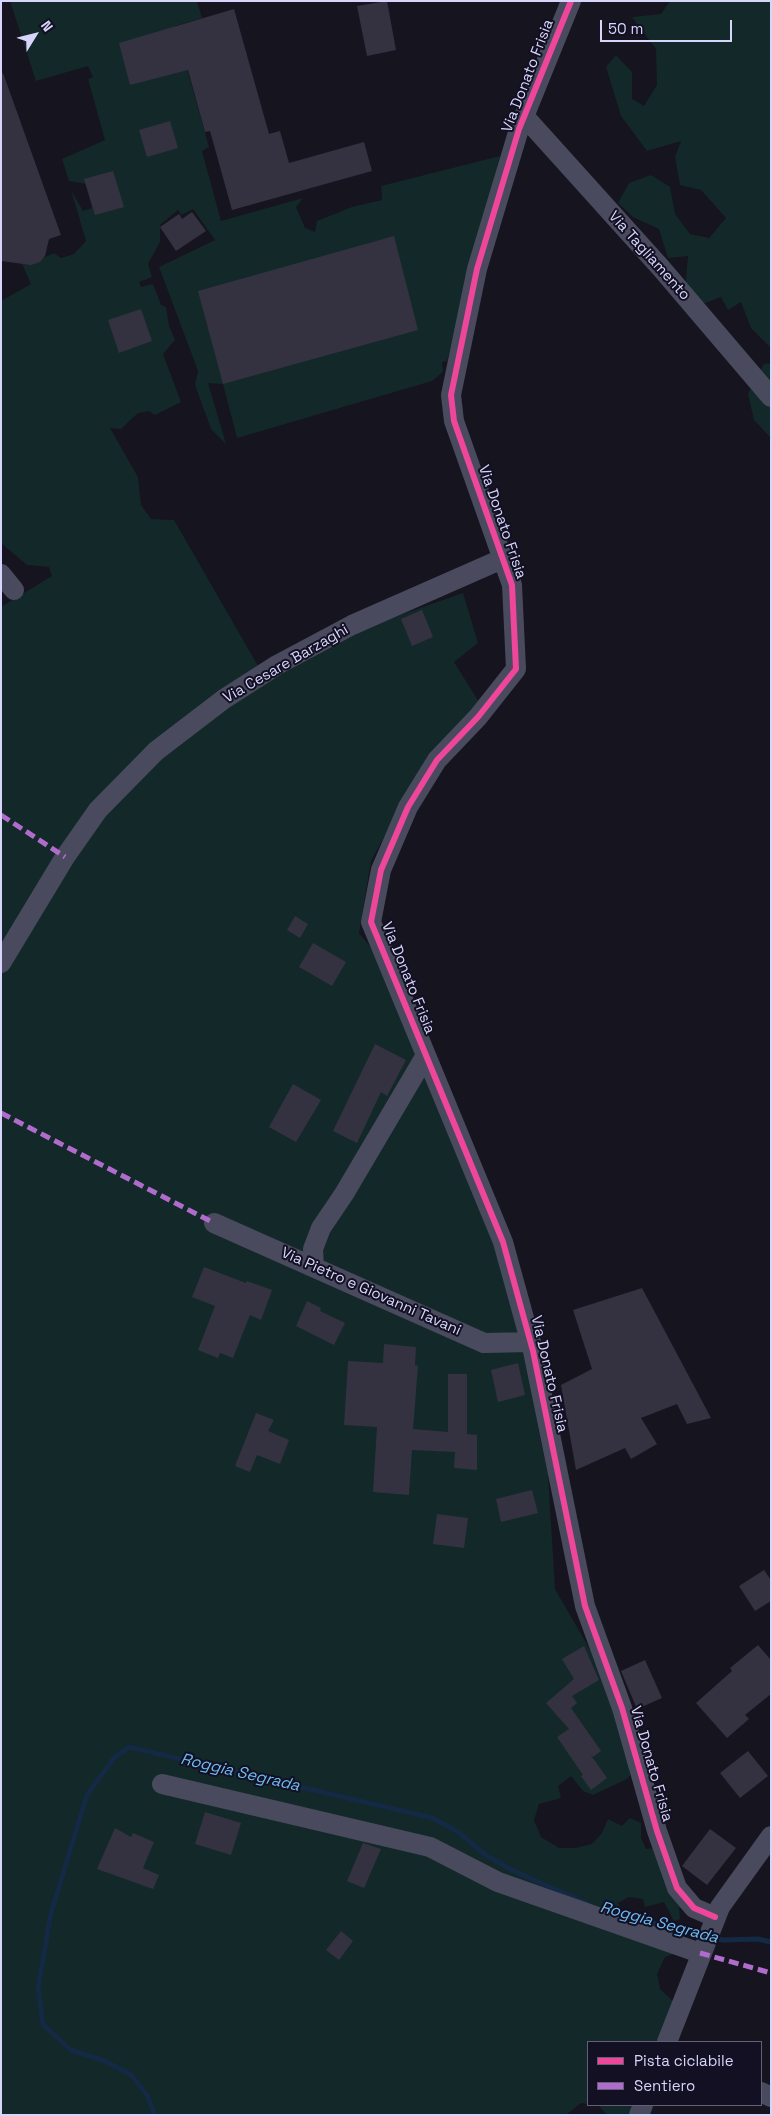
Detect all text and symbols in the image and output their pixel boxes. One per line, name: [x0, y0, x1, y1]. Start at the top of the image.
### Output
north arrow: [10, 10, 60, 60]
scale bar: [602, 10, 734, 42]
text: N: [37, 17, 57, 35]
street label: Via Donato Frisia: [498, 17, 558, 135]
text: 50 m: [608, 19, 643, 38]
street label: Via Tagliamento: [604, 208, 694, 304]
street label: Via Donato Frisia: [474, 463, 530, 581]
street label: Via Cesare Barzaghi: [220, 621, 352, 707]
street label: Via Donato Frisia: [377, 919, 439, 1037]
street label: Via Pietro e Giovanni Tavani: [278, 1244, 464, 1340]
street label: Via Donato Frisia: [527, 1314, 571, 1434]
street label: Via Donato Frisia: [626, 1704, 676, 1824]
water label: Roggia Segrada: [179, 1750, 301, 1796]
water label: Roggia Segrada: [598, 1898, 720, 1948]
legend: [587, 2041, 762, 2106]
text: Pista ciclabile: [634, 2051, 734, 2070]
text: Sentiero: [634, 2076, 695, 2095]

